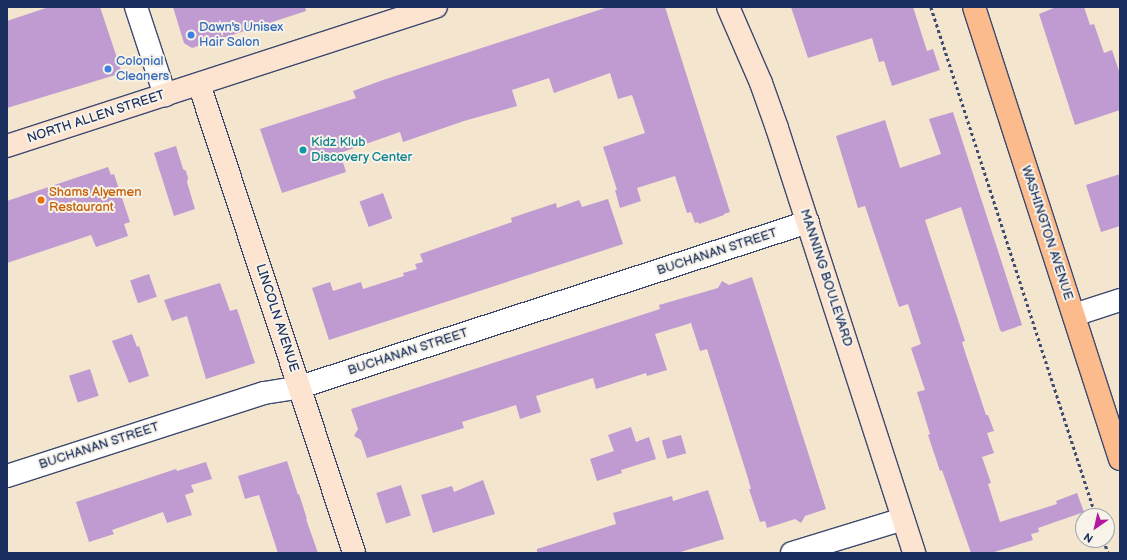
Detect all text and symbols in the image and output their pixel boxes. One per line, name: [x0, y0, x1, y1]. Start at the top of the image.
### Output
place label: Dawn's Unisex Hair Salon: [199, 20, 283, 51]
marker: Dawn's Unisex Hair Salon: [186, 30, 196, 40]
place label: Colonial Cleaners: [116, 54, 169, 85]
marker: Colonial Cleaners: [103, 64, 113, 74]
street label: NORTH ALLEN STREET: [25, 87, 167, 147]
place label: Kidz Klub Discovery Center: [311, 135, 413, 166]
marker: Kidz Klub Discovery Center: [298, 145, 308, 155]
street label: WASHINGTON AVENUE: [1018, 164, 1076, 302]
place label: Shams Alyemen Restaurant: [49, 185, 142, 216]
marker: Shams Alyemen Restaurant: [36, 195, 46, 205]
street label: MANNING BOULEVARD: [796, 207, 856, 349]
street label: BUCHANAN STREET: [655, 225, 779, 279]
street label: LINCOLN AVENUE: [252, 262, 302, 374]
street label: BUCHANAN STREET: [346, 325, 470, 379]
street label: BUCHANAN STREET: [37, 419, 161, 473]
north arrow: [1075, 508, 1115, 548]
text: N: [1082, 530, 1096, 545]

